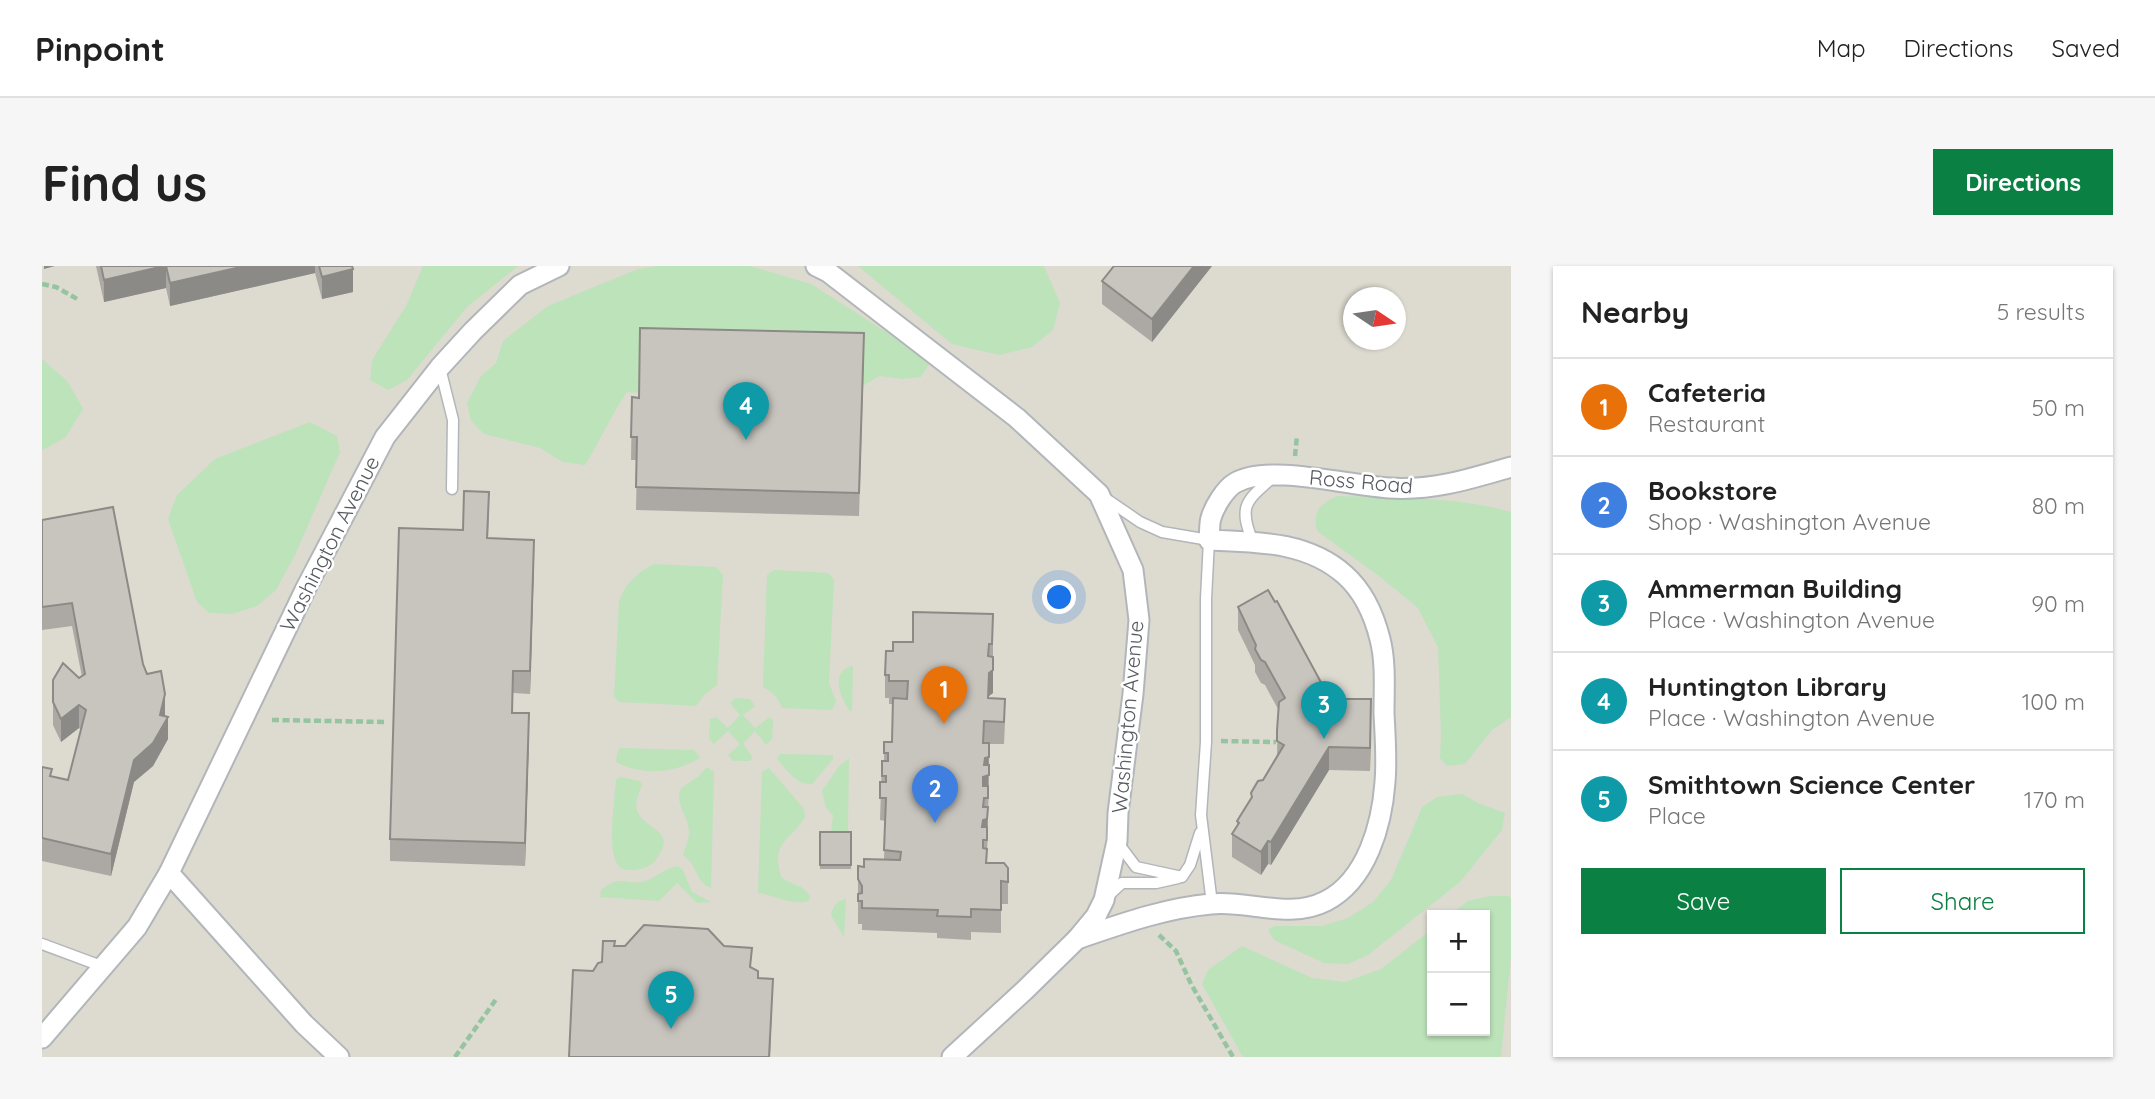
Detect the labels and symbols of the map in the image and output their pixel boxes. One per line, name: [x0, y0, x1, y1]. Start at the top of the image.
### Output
north arrow: [1343, 287, 1406, 350]
pin: 4: [723, 382, 769, 440]
street label: Washington Avenue: [274, 451, 385, 636]
street label: Ross Road: [1308, 464, 1414, 498]
your location: [1042, 580, 1076, 614]
street label: Washington Avenue: [1106, 619, 1148, 815]
pin: 1: [921, 666, 967, 724]
pin: 3: [1301, 681, 1347, 739]
pin: 2: [912, 765, 958, 823]
pin: 5: [648, 971, 694, 1029]

